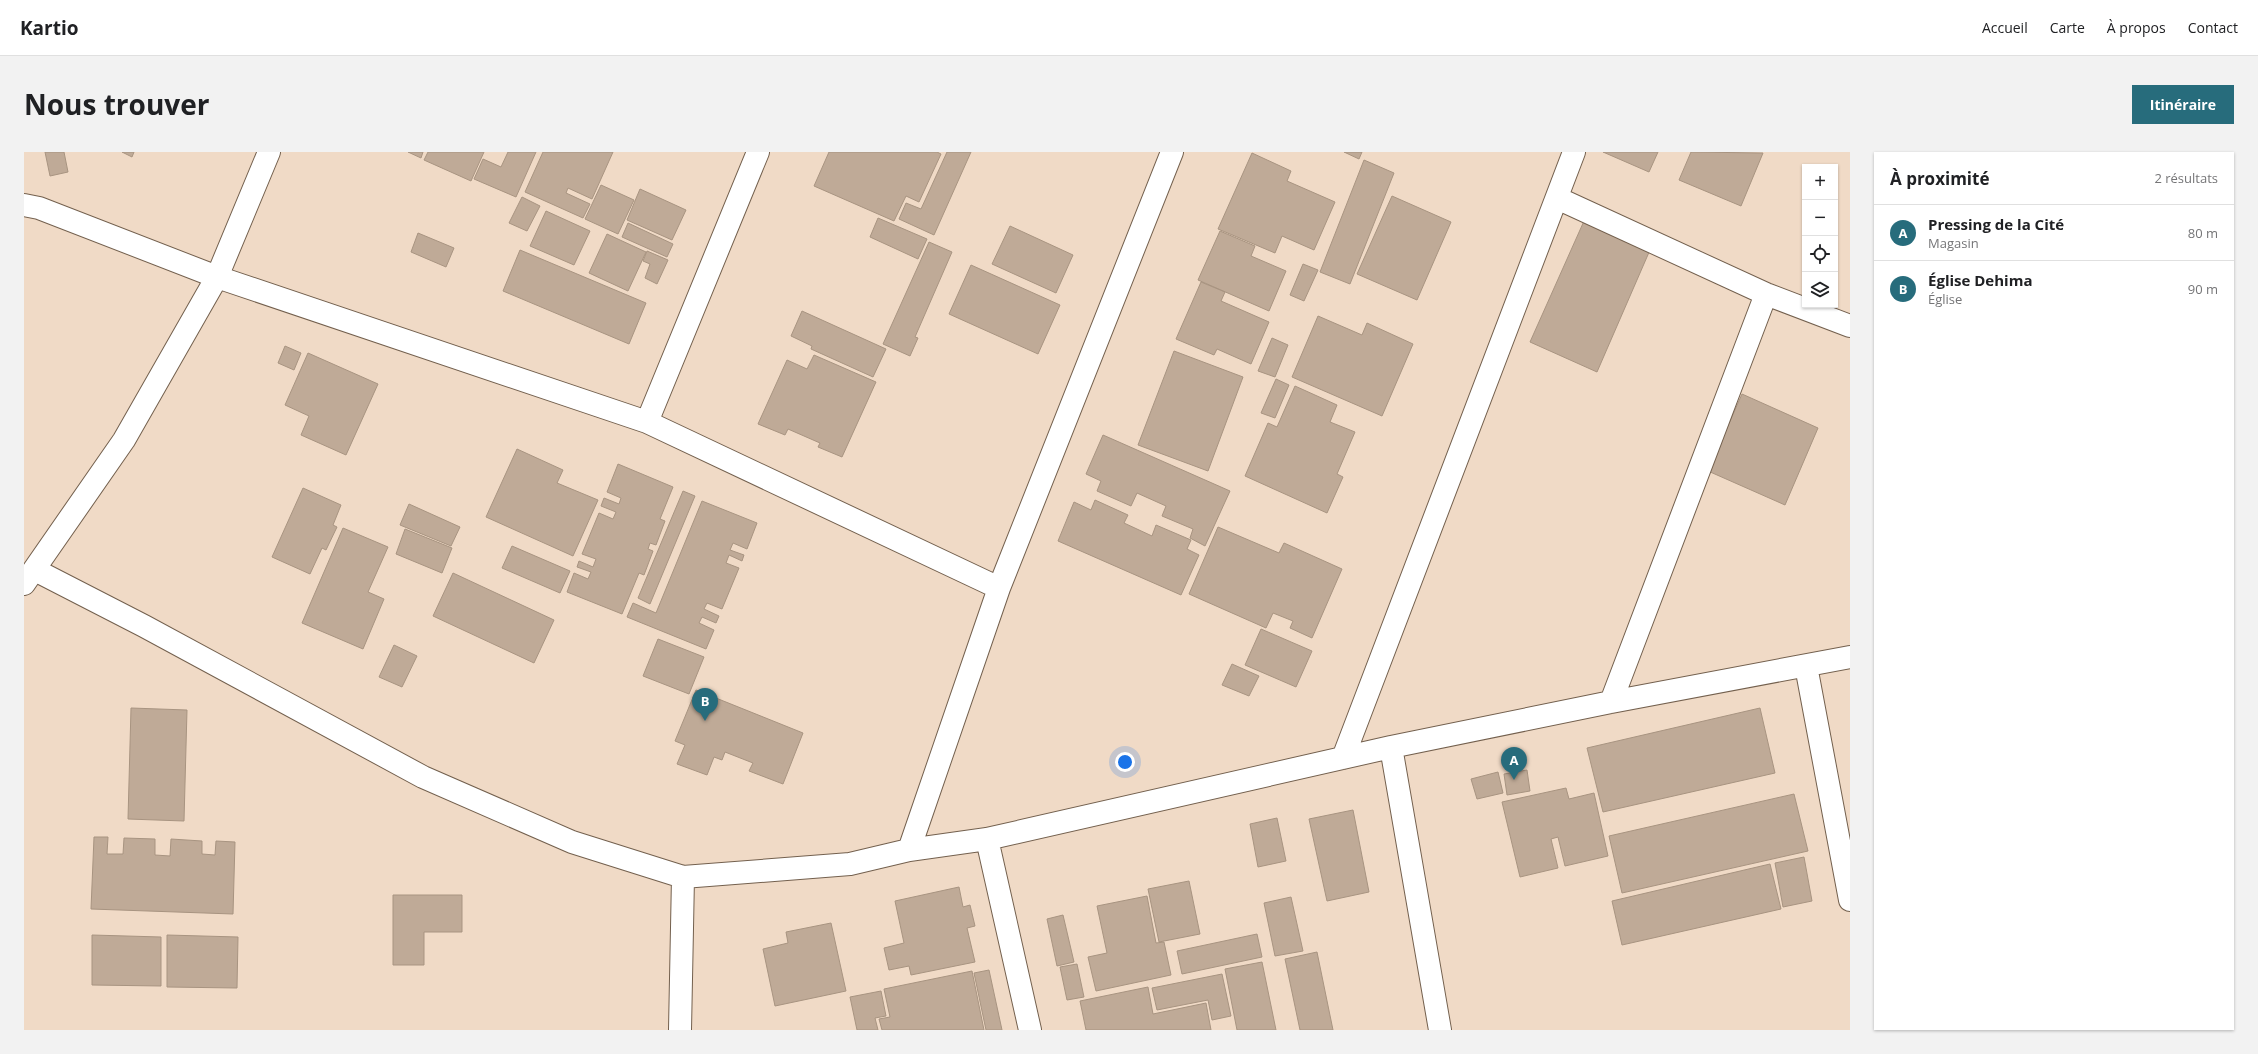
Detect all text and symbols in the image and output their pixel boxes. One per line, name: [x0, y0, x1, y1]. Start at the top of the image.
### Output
text: Kartio: [20, 15, 79, 41]
text: Accueil: [1982, 18, 2028, 37]
text: Carte: [2050, 18, 2085, 37]
text: À propos: [2107, 18, 2166, 37]
text: Contact: [2188, 18, 2238, 37]
text: Nous trouver: [24, 85, 210, 123]
button: Itinéraire: [2132, 85, 2234, 124]
map controls: [1802, 164, 1838, 308]
button: +: [1802, 164, 1838, 200]
text: À proximité: [1890, 167, 1989, 190]
text: 2 résultats: [2154, 169, 2218, 187]
button: −: [1802, 200, 1838, 236]
text: Pressing de la Cité: [1928, 214, 2064, 234]
text: A: [1899, 224, 1907, 242]
text: 80 m: [2188, 224, 2218, 242]
text: Magasin: [1928, 234, 1979, 252]
button: locate: [1802, 236, 1838, 272]
text: Église Dehima: [1928, 270, 2032, 290]
button: layers: [1802, 272, 1838, 308]
text: B: [1899, 280, 1907, 298]
text: 90 m: [2188, 280, 2218, 298]
text: Église: [1928, 290, 1962, 308]
pin: B: [692, 688, 718, 721]
pin: A: [1501, 747, 1527, 780]
your location: [1115, 752, 1135, 772]

